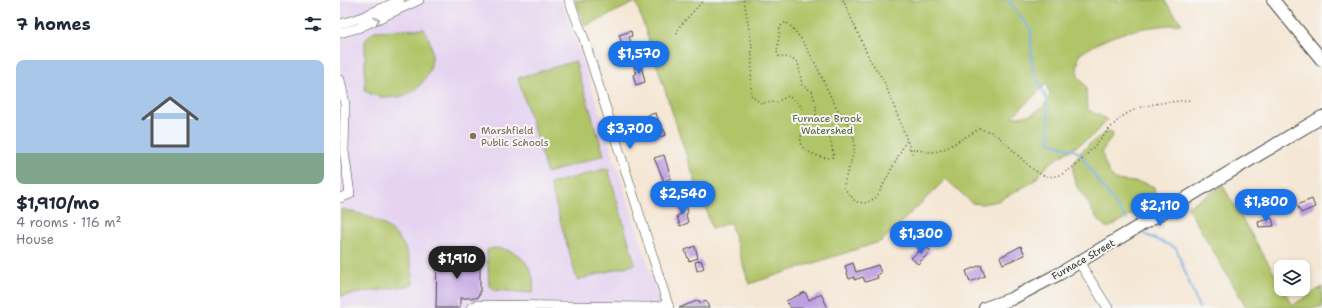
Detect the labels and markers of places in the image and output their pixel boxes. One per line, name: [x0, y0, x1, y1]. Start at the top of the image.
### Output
pin: $1,570: [606, 41, 672, 75]
pin: $3,700: [597, 116, 663, 150]
place label: Marshfield Public Schools: [481, 124, 549, 149]
marker: Marshfield Public Schools: [468, 131, 478, 141]
pin: $2,540: [650, 181, 716, 215]
pin: $1,800: [1233, 189, 1299, 223]
pin: $2,110: [1127, 193, 1193, 227]
pin: $1,300: [888, 221, 954, 255]
pin: $1,910: [424, 246, 490, 280]

